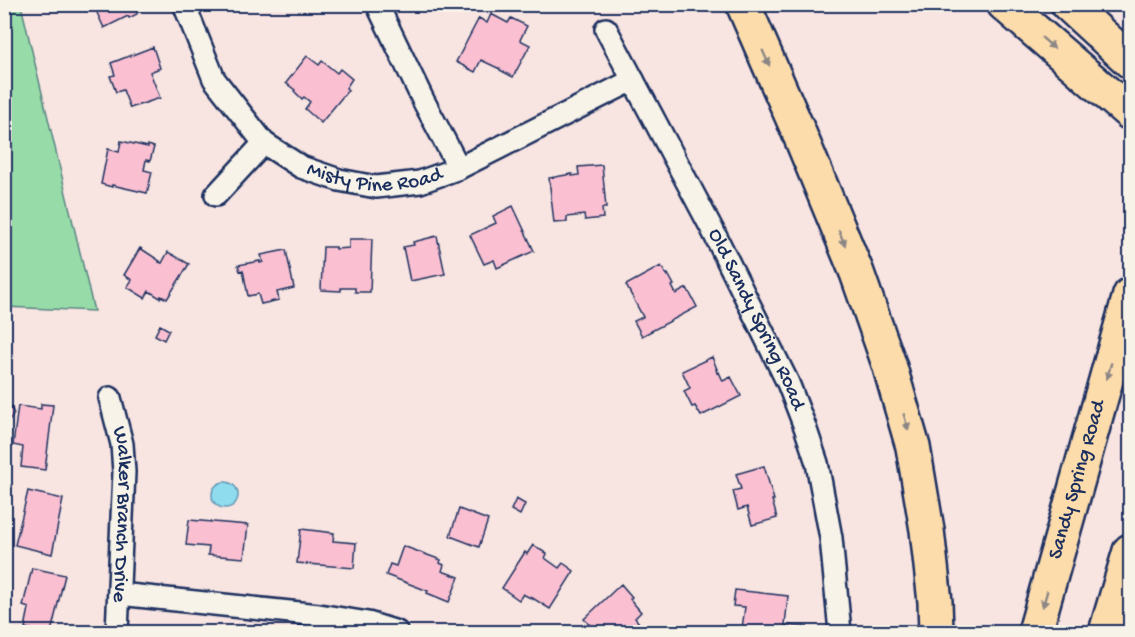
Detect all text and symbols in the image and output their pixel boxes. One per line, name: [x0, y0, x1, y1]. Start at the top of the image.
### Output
one-way arrow: [1040, 36, 1056, 49]
one-way arrow: [762, 49, 772, 67]
street label: Misty Pine Road: [303, 157, 448, 200]
street label: Old Sandy Spring Road: [701, 225, 810, 415]
one-way arrow: [837, 229, 847, 247]
one-way arrow: [1104, 362, 1113, 380]
street label: Sandy Spring Road: [1044, 396, 1113, 562]
one-way arrow: [901, 413, 911, 431]
street label: Walker Branch Drive: [105, 424, 137, 604]
one-way arrow: [1040, 591, 1049, 609]

